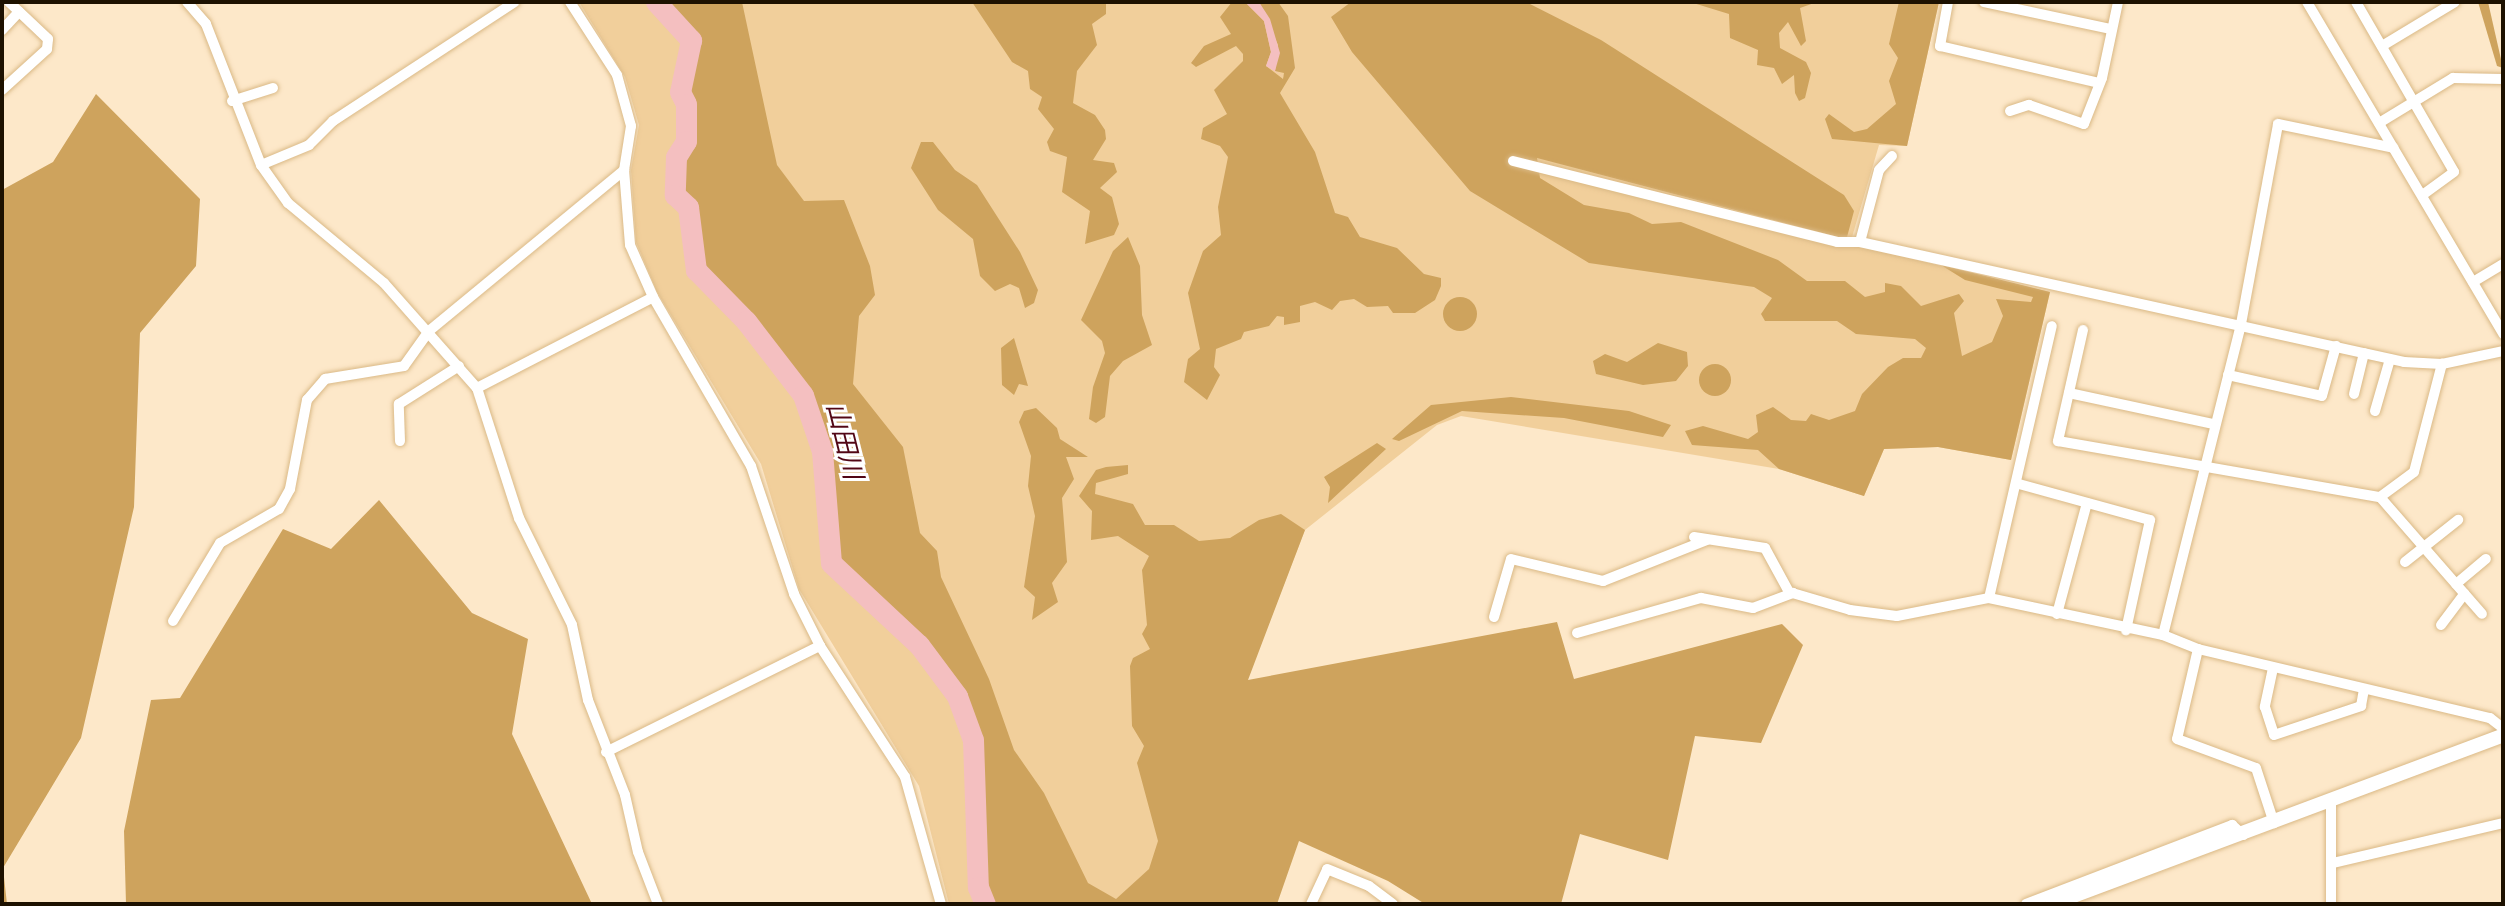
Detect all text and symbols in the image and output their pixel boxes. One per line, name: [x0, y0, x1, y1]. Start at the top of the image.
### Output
water label: 山田川: [819, 399, 869, 483]

